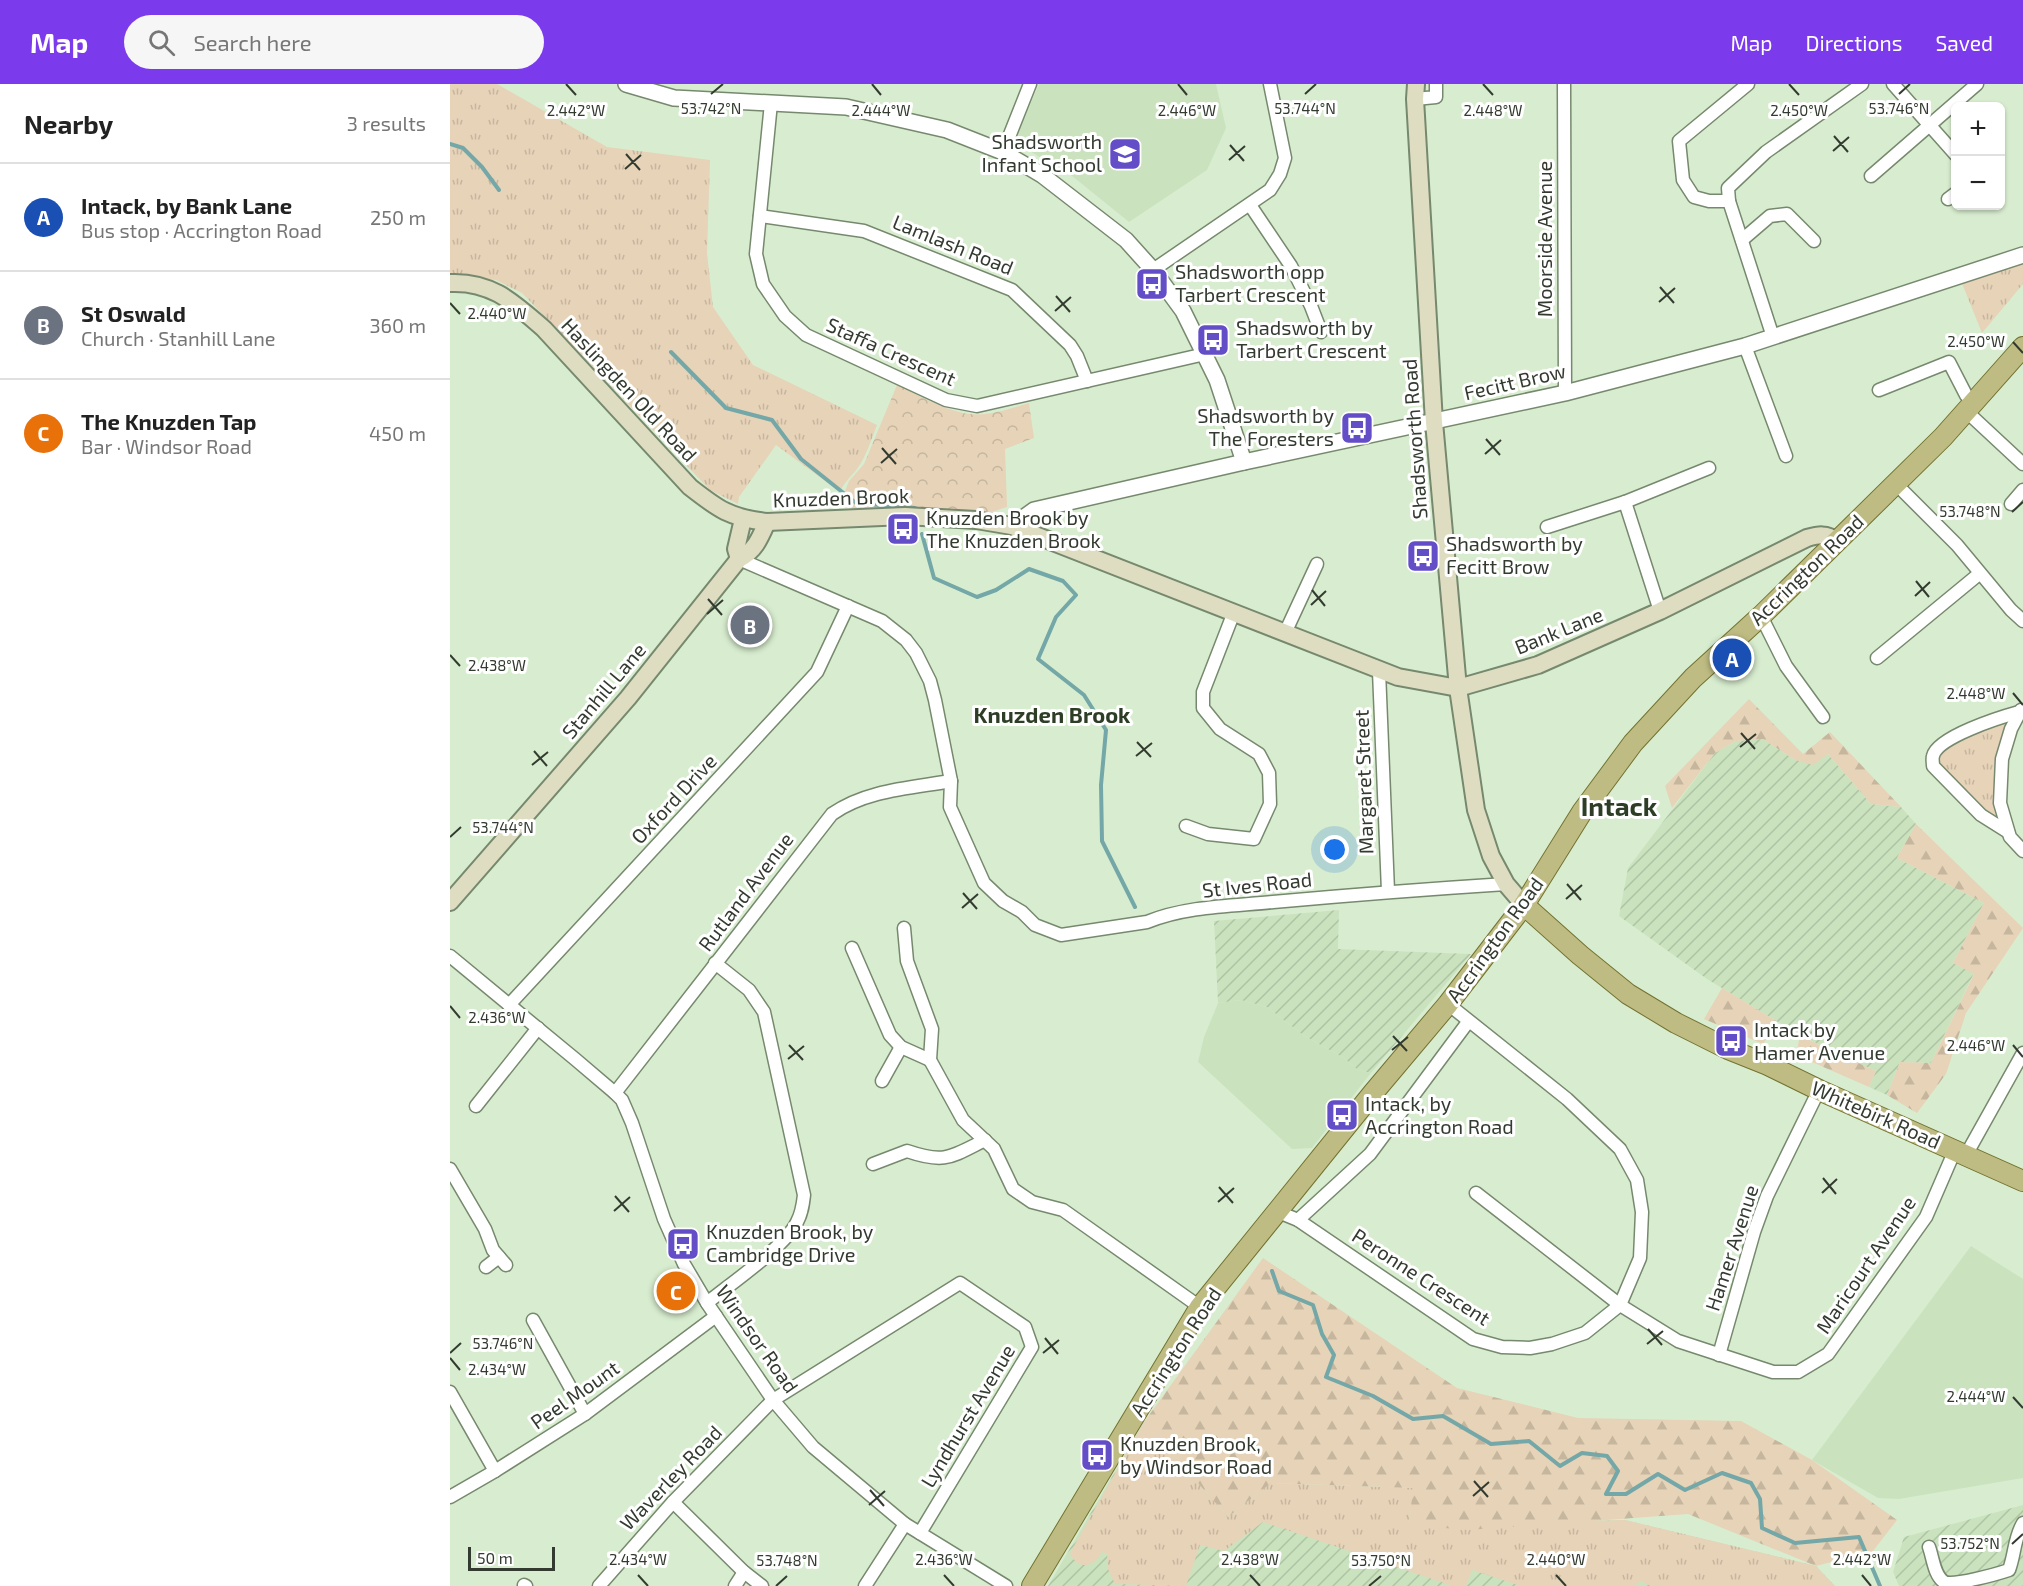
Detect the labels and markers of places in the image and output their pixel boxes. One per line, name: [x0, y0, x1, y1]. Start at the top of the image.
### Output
place label: Shadsworth Infant School: [982, 129, 1102, 176]
school or university icon: Shadsworth Infant School: [1107, 136, 1143, 172]
place label: Shadsworth opp Tarbert Crescent: [1175, 259, 1326, 306]
bus stop icon: Shadsworth opp Tarbert Crescent: [1134, 266, 1170, 302]
place label: Shadsworth by Tarbert Crescent: [1236, 315, 1387, 362]
bus stop icon: Shadsworth by Tarbert Crescent: [1195, 322, 1231, 358]
place label: Shadsworth by The Foresters: [1197, 403, 1334, 450]
bus stop icon: Shadsworth by The Foresters: [1339, 410, 1375, 446]
place label: Knuzden Brook by The Knuzden Brook: [926, 505, 1101, 552]
bus stop icon: Knuzden Brook by The Knuzden Brook: [885, 511, 921, 547]
place label: Shadsworth by Fecitt Brow: [1446, 531, 1583, 578]
bus stop icon: Shadsworth by Fecitt Brow: [1405, 538, 1441, 574]
pin: B: [730, 602, 770, 648]
pin: A: [1712, 636, 1752, 680]
place label: Intack by Hamer Avenue: [1754, 1017, 1885, 1064]
bus stop icon: Intack by Hamer Avenue: [1713, 1023, 1749, 1059]
place label: Intack, by Accrington Road: [1365, 1091, 1514, 1138]
bus stop icon: Intack, by Accrington Road: [1324, 1097, 1360, 1133]
place label: Knuzden Brook, by Cambridge Drive: [706, 1219, 874, 1266]
bus stop icon: Knuzden Brook, by Cambridge Drive: [665, 1226, 701, 1262]
pin: C: [656, 1268, 696, 1314]
place label: Knuzden Brook, by Windsor Road: [1120, 1431, 1272, 1478]
bus stop icon: Knuzden Brook, by Windsor Road: [1079, 1437, 1115, 1473]

